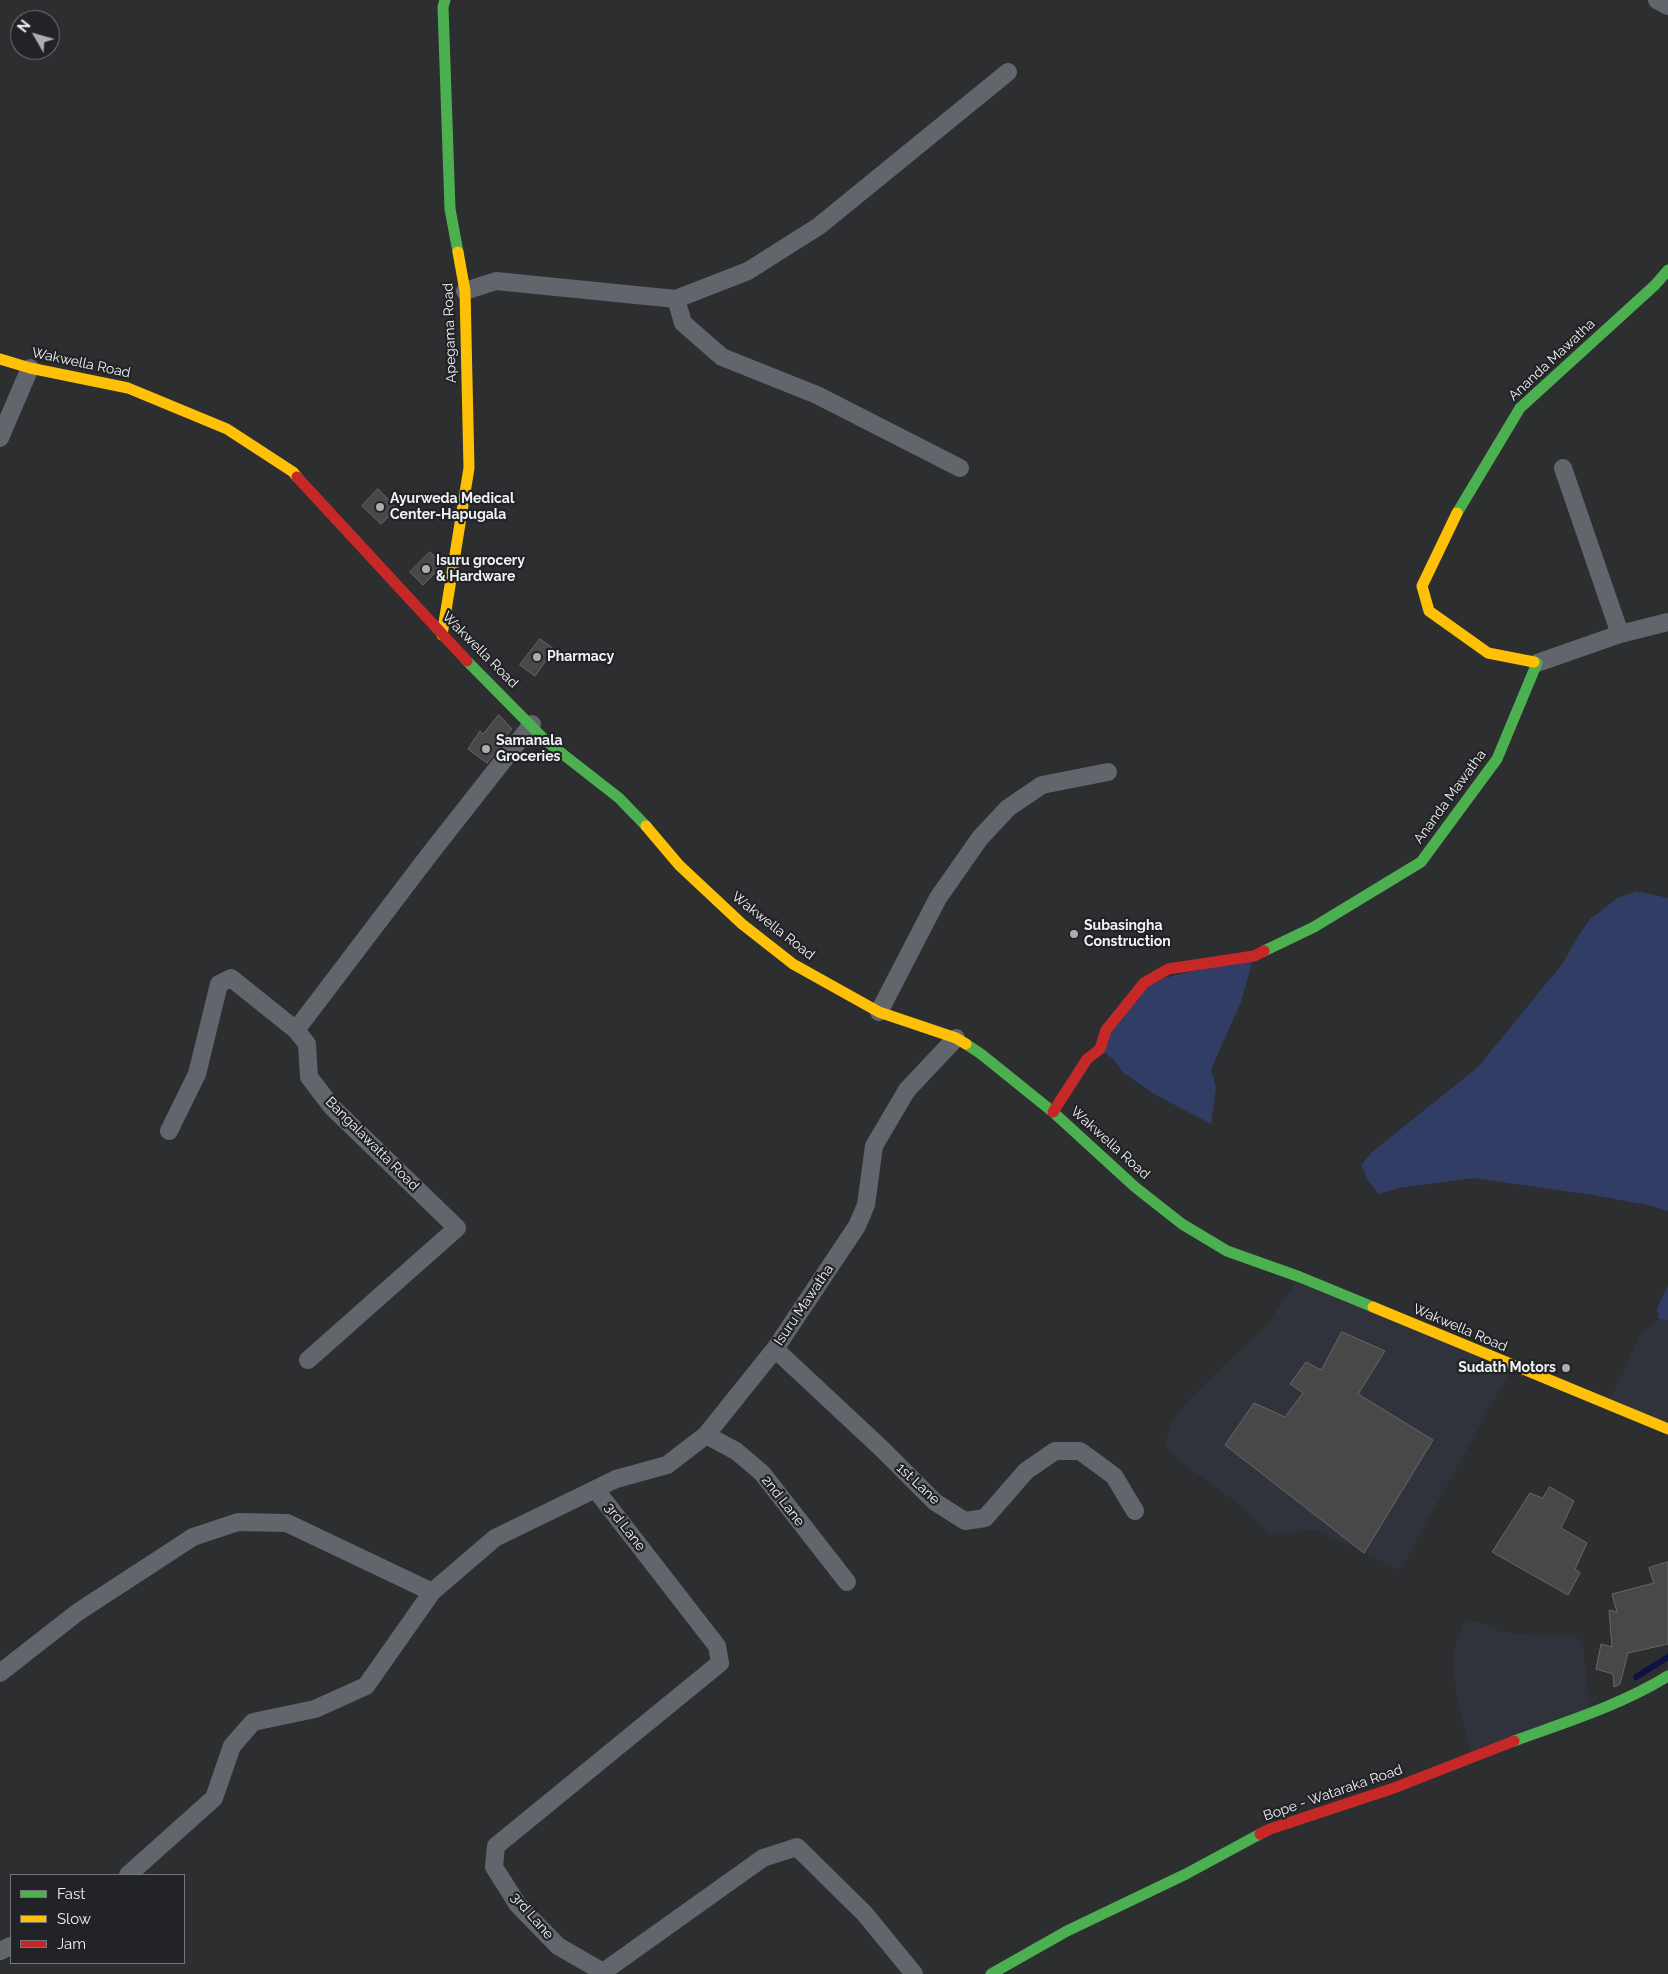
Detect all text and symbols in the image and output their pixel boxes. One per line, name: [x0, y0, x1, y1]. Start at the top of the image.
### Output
north arrow: [10, 10, 60, 60]
text: N: [14, 17, 34, 36]
street label: Apegama Road: [440, 283, 460, 383]
street label: Ananda Mawatha: [1505, 316, 1599, 404]
street label: Wakwella Road: [30, 344, 132, 382]
place label: Ayurweda Medical Center-Hapugala: [390, 491, 514, 524]
marker: Ayurweda Medical Center-Hapugala: [374, 501, 386, 513]
place label: Isuru grocery & Hardware: [436, 553, 525, 586]
marker: Isuru grocery & Hardware: [420, 563, 432, 575]
street label: Wakwella Road: [438, 608, 522, 692]
place label: Pharmacy: [547, 649, 614, 665]
marker: Pharmacy: [531, 651, 543, 663]
place label: Samanala Groceries: [496, 733, 563, 766]
marker: Samanala Groceries: [480, 743, 492, 755]
street label: Ananda Mawatha: [1410, 747, 1490, 847]
street label: Wakwella Road: [728, 888, 818, 964]
place label: Subasingha Construction: [1084, 918, 1171, 950]
marker: Subasingha Construction: [1068, 928, 1080, 940]
street label: Bangalawatta Road: [322, 1094, 422, 1194]
street label: Wakwella Road: [1067, 1103, 1153, 1183]
street label: Isuru Mawatha: [771, 1261, 837, 1349]
street label: Wakwella Road: [1410, 1301, 1510, 1355]
place label: Sudath Motors: [1458, 1360, 1556, 1376]
marker: Sudath Motors: [1560, 1362, 1572, 1374]
street label: 1st Lane: [893, 1460, 943, 1508]
street label: 2nd Lane: [758, 1472, 808, 1530]
street label: 3rd Lane: [601, 1500, 649, 1554]
street label: Bope - Wataraka Road: [1261, 1761, 1405, 1825]
legend: [10, 1874, 185, 1964]
text: Fast: [57, 1885, 85, 1903]
street label: 3rd Lane: [507, 1889, 557, 1943]
text: Slow: [57, 1910, 91, 1928]
text: Jam: [57, 1935, 86, 1953]

